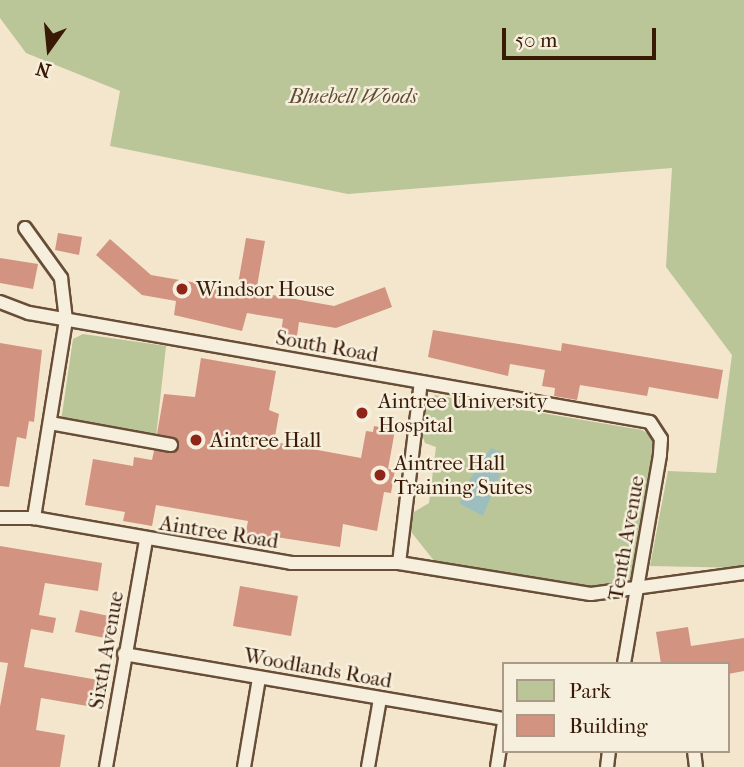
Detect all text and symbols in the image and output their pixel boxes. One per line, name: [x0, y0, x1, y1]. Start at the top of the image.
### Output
north arrow: [14, 14, 84, 84]
scale bar: [506, 14, 660, 58]
text: 50 m: [515, 28, 558, 52]
text: N: [34, 57, 53, 82]
park label: Bluebell Woods: [289, 83, 417, 109]
place label: Windsor House: [196, 276, 335, 302]
marker: Windsor House: [174, 281, 190, 297]
street label: South Road: [274, 325, 380, 367]
place label: Aintree University Hospital: [378, 388, 548, 438]
marker: Aintree University Hospital: [352, 403, 372, 423]
place label: Aintree Hall: [210, 427, 321, 453]
marker: Aintree Hall: [188, 432, 204, 448]
place label: Aintree Hall Training Suites: [394, 450, 532, 500]
marker: Aintree Hall Training Suites: [372, 467, 388, 483]
street label: Tenth Avenue: [603, 474, 649, 602]
street label: Aintree Road: [158, 510, 280, 554]
street label: Sixth Avenue: [83, 589, 129, 711]
street label: Woodlands Road: [242, 643, 394, 693]
legend: [503, 662, 730, 753]
text: Park: [569, 679, 611, 703]
text: Building: [569, 714, 647, 738]

